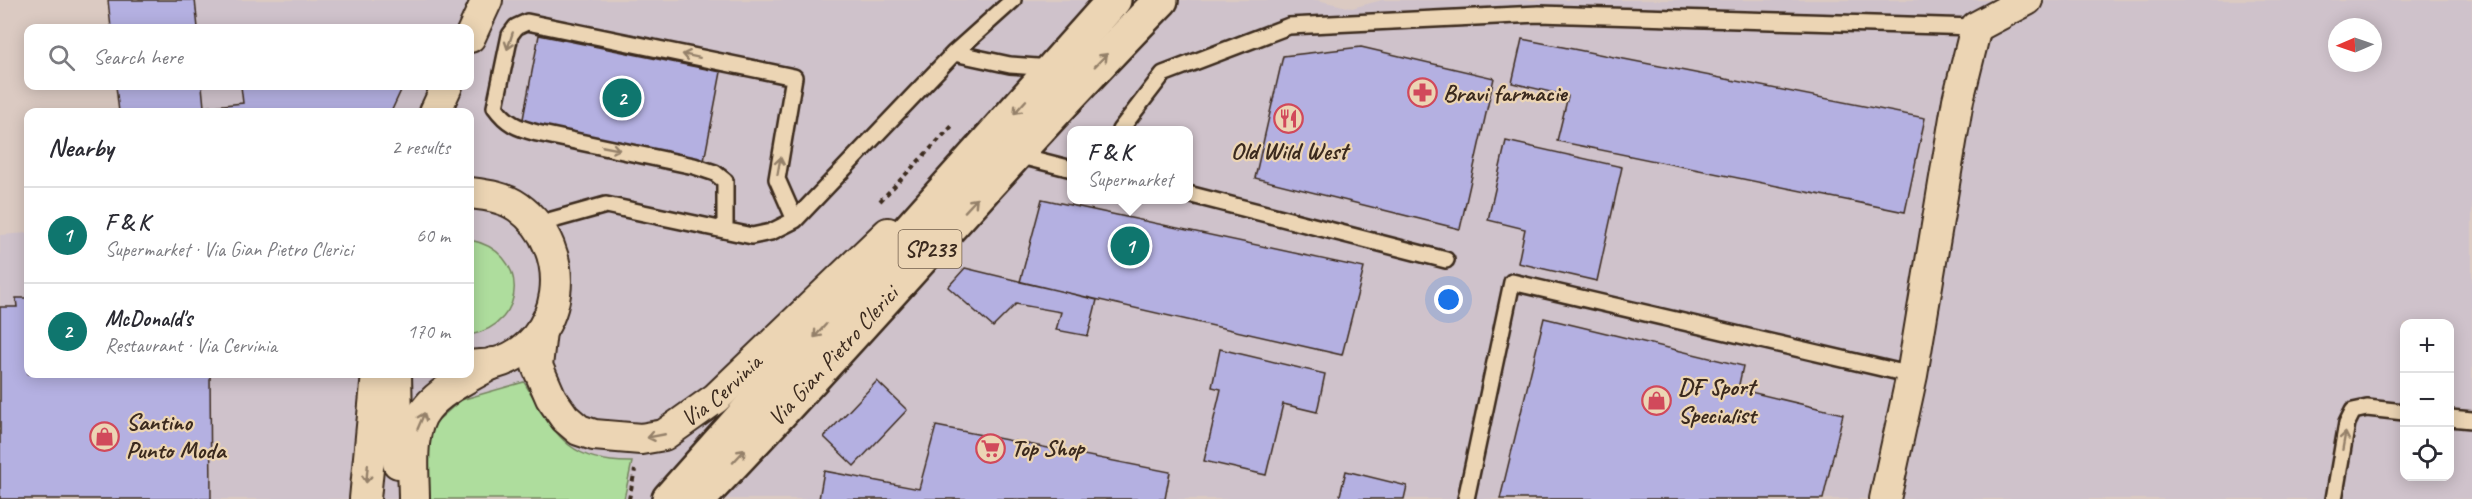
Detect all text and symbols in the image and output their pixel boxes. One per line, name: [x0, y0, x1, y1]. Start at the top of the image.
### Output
north arrow: [2328, 18, 2382, 72]
search box: [24, 24, 474, 90]
one-way arrow: [504, 31, 515, 50]
icon: search: [45, 41, 78, 74]
text: Search here: [93, 43, 183, 71]
one-way arrow: [682, 50, 701, 62]
one-way arrow: [1094, 53, 1109, 68]
pin: 2: [602, 76, 642, 120]
pharmacy icon: Bravi farmacie: [1406, 77, 1438, 109]
place label: Bravi farmacie: [1443, 78, 1568, 108]
one-way arrow: [1013, 99, 1027, 114]
restaurant icon: Old Wild West: [1273, 102, 1305, 134]
popup: [1067, 126, 1193, 204]
text: Nearby: [48, 131, 113, 164]
text: 2 results: [391, 135, 450, 160]
place label: Old Wild West: [1231, 136, 1351, 166]
text: F & K: [1088, 139, 1132, 167]
one-way arrow: [601, 143, 621, 154]
one-way arrow: [774, 156, 785, 176]
text: Supermarket: [1088, 167, 1173, 192]
one-way arrow: [964, 198, 978, 213]
text: F & K: [105, 209, 149, 237]
text: 1: [63, 223, 72, 248]
text: 60 m: [416, 223, 450, 248]
pin: 1: [1110, 224, 1150, 268]
road number: SP233: [898, 230, 962, 268]
text: Supermarket · Via Gian Pietro Clerici: [105, 237, 353, 262]
street label: Via Gian Pietro Clerici: [761, 277, 906, 432]
your location: [1434, 285, 1463, 314]
text: McDonald's: [105, 305, 192, 333]
text: 2: [63, 319, 72, 344]
text: 170 m: [407, 319, 450, 344]
map controls: [2400, 319, 2454, 481]
button: +: [2400, 319, 2454, 373]
one-way arrow: [813, 323, 827, 338]
text: Restaurant · Via Cervinia: [105, 333, 277, 358]
street label: Via Cervinia: [675, 346, 769, 433]
place label: DF Sport Specialist: [1678, 372, 1759, 430]
button: −: [2400, 373, 2454, 427]
shop icon: DF Sport Specialist: [1641, 385, 1673, 417]
place label: Santino Punto Moda: [126, 407, 228, 465]
one-way arrow: [416, 412, 427, 430]
shop icon: Santino Punto Moda: [89, 420, 121, 452]
button: locate: [2400, 427, 2454, 481]
one-way arrow: [647, 431, 666, 442]
supermarket icon: Top Shop: [974, 432, 1006, 464]
one-way arrow: [2338, 432, 2349, 452]
place label: Top Shop: [1011, 433, 1086, 463]
one-way arrow: [732, 449, 746, 464]
one-way arrow: [361, 463, 372, 483]

